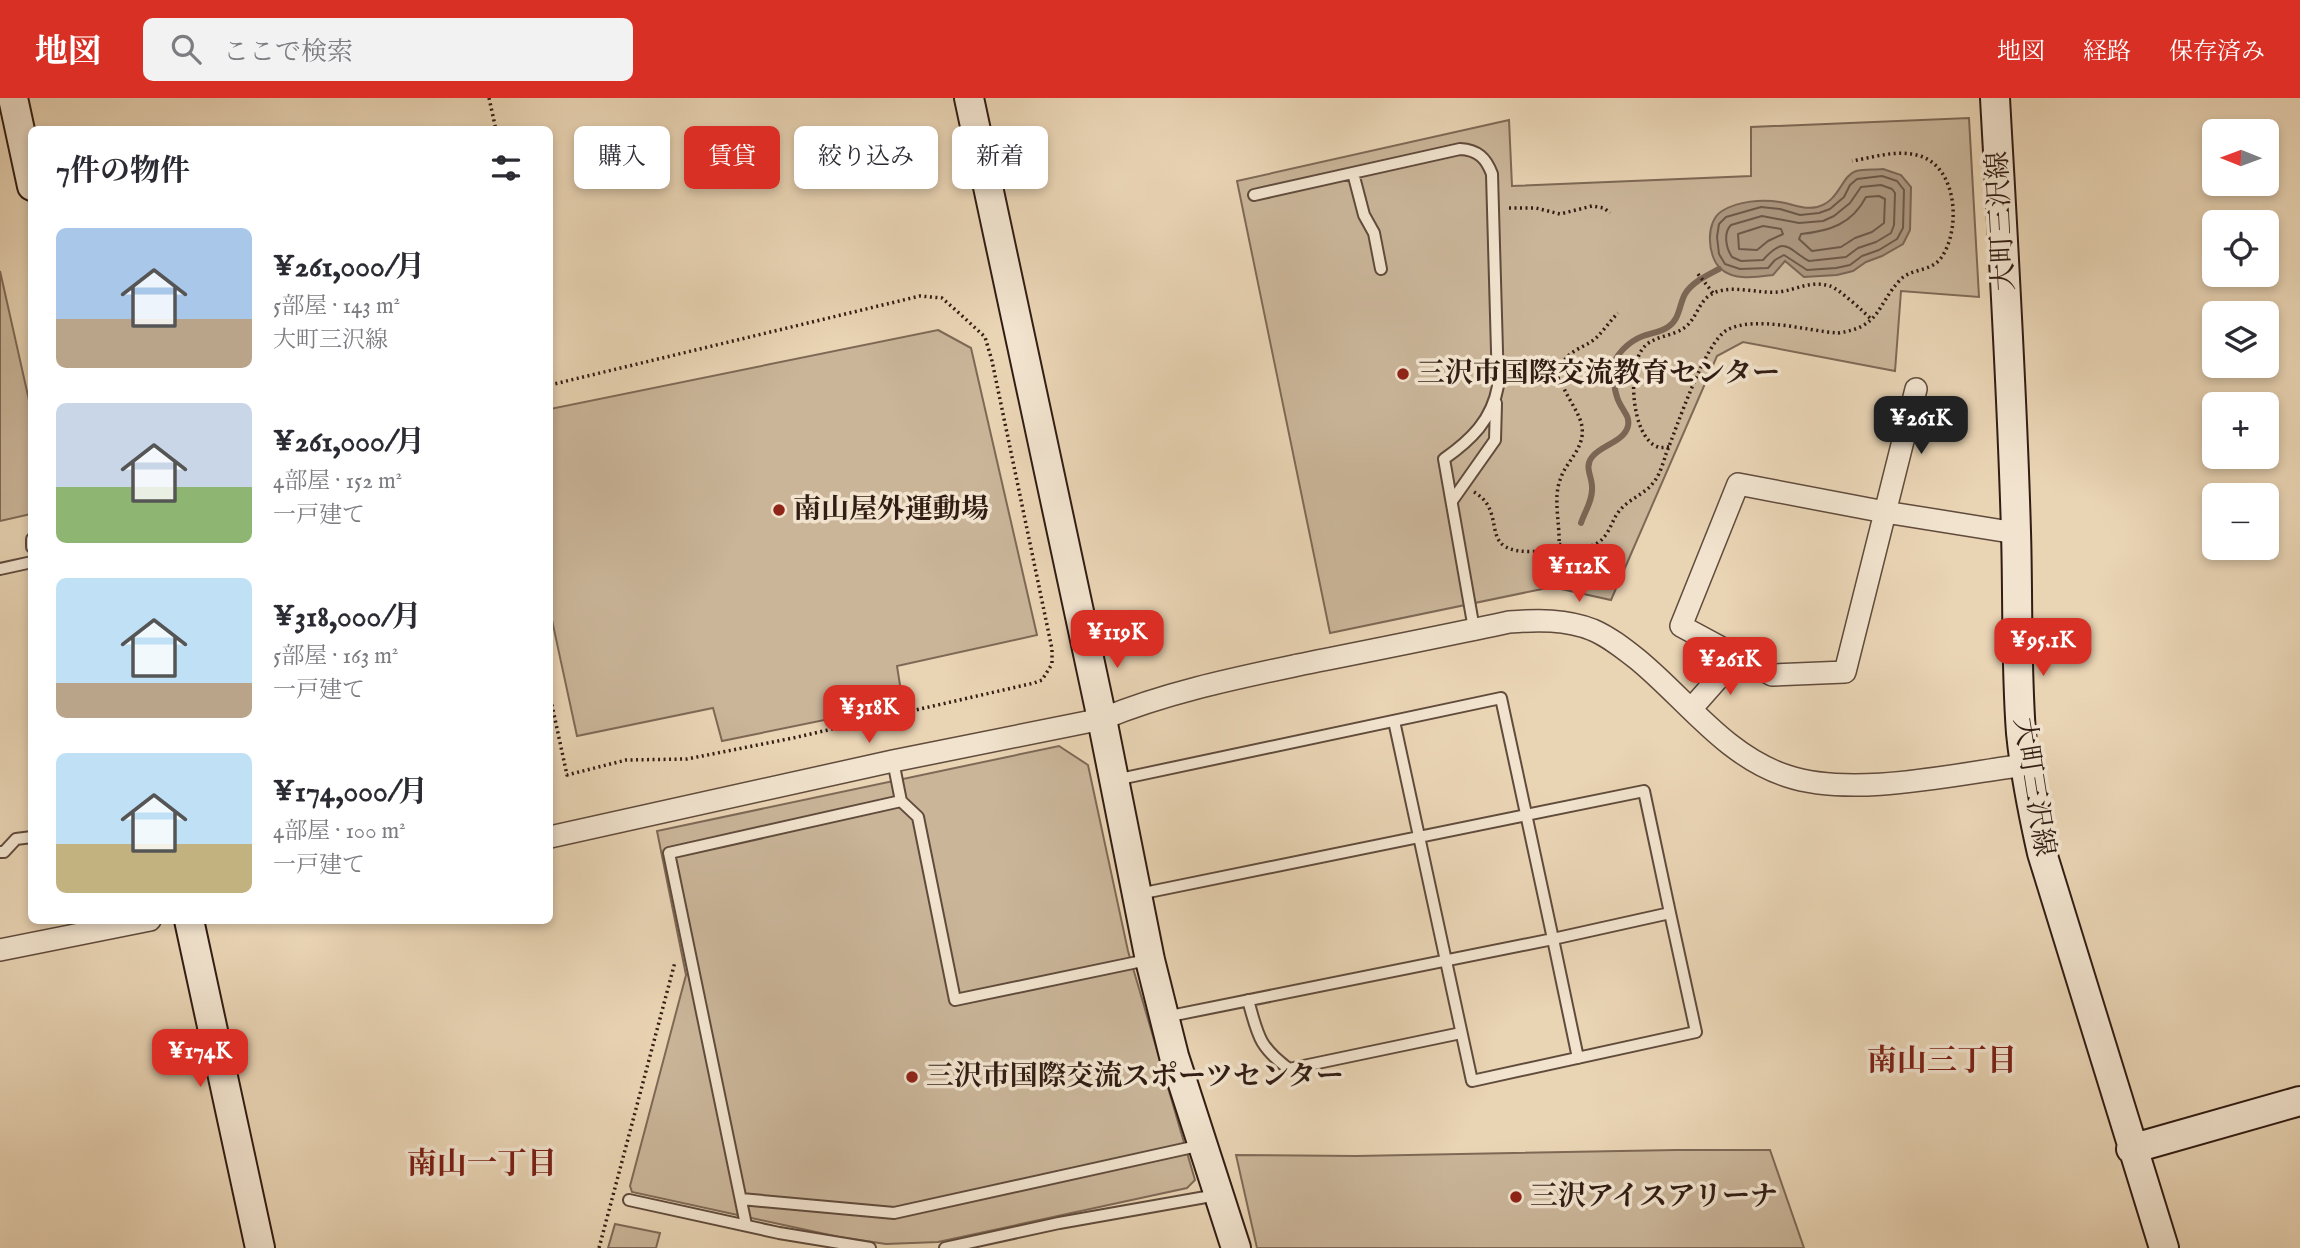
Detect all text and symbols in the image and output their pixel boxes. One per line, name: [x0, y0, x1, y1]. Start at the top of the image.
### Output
search box: [143, 18, 633, 81]
icon: search: [167, 30, 205, 68]
text: 地図: [35, 32, 101, 74]
text: ここで検索: [223, 36, 353, 69]
text: 地図: [1997, 37, 2045, 68]
text: 経路: [2083, 37, 2131, 68]
text: 保存済み: [2169, 37, 2265, 68]
north arrow: [2202, 119, 2278, 196]
map controls: [2202, 119, 2279, 560]
chip: 購入: [574, 126, 670, 189]
chip: 賃貸: [684, 126, 780, 189]
chip: 絞り込み: [794, 126, 938, 189]
chip: 新着: [952, 126, 1048, 189]
icon: filters: [487, 149, 525, 187]
street label: 大町三沢線: [1981, 150, 2023, 292]
text: 7件の物件: [56, 153, 190, 191]
button: locate: [2202, 210, 2279, 287]
text: ¥261,000/月: [273, 249, 425, 287]
icon: home: [112, 256, 196, 340]
text: 5部屋 · 143 m²: [273, 292, 400, 321]
button: layers: [2202, 301, 2279, 378]
text: 大町三沢線: [273, 326, 388, 355]
place label: 三沢市国際交流教育センター: [1417, 357, 1780, 392]
marker: 三沢市国際交流教育センター: [1395, 366, 1411, 382]
button: +: [2202, 392, 2279, 469]
pin: ¥261K: [1872, 396, 1970, 456]
text: ¥261K: [1890, 404, 1952, 433]
text: ¥261,000/月: [273, 424, 425, 462]
icon: home: [112, 431, 196, 515]
text: 4部屋 · 152 m²: [273, 467, 402, 496]
button: −: [2202, 483, 2279, 560]
place label: 南山屋外運動場: [793, 493, 989, 528]
text: 一戸建て: [273, 501, 365, 530]
marker: 南山屋外運動場: [771, 502, 787, 518]
pin: ¥112K: [1530, 545, 1628, 604]
text: ¥112K: [1548, 552, 1610, 581]
text: ¥318,000/月: [273, 599, 421, 637]
icon: home: [112, 606, 196, 690]
pin: ¥119K: [1068, 610, 1166, 670]
text: ¥119K: [1087, 618, 1147, 647]
pin: ¥95.1K: [1986, 618, 2100, 678]
text: ¥95.1K: [2010, 626, 2076, 655]
pin: ¥261K: [1681, 638, 1779, 697]
text: 5部屋 · 163 m²: [273, 642, 399, 671]
text: ¥261K: [1699, 645, 1761, 674]
text: 一戸建て: [273, 676, 365, 705]
pin: ¥318K: [820, 686, 918, 745]
text: ¥318K: [839, 693, 899, 722]
street label: 大町三沢線: [2005, 715, 2061, 859]
text: ¥174,000/月: [273, 774, 428, 812]
icon: home: [112, 781, 196, 865]
text: 4部屋 · 100 m²: [273, 817, 406, 846]
text: 一戸建て: [273, 851, 365, 880]
pin: ¥174K: [151, 1030, 249, 1089]
text: ¥174K: [168, 1037, 232, 1066]
district label: 南山三丁目: [1867, 1043, 2017, 1081]
place label: 三沢市国際交流スポーツセンター: [926, 1060, 1344, 1095]
marker: 三沢市国際交流スポーツセンター: [904, 1069, 920, 1085]
district label: 南山一丁目: [407, 1146, 557, 1184]
place label: 三沢アイスアリーナ: [1530, 1180, 1778, 1215]
marker: 三沢アイスアリーナ: [1508, 1189, 1524, 1205]

